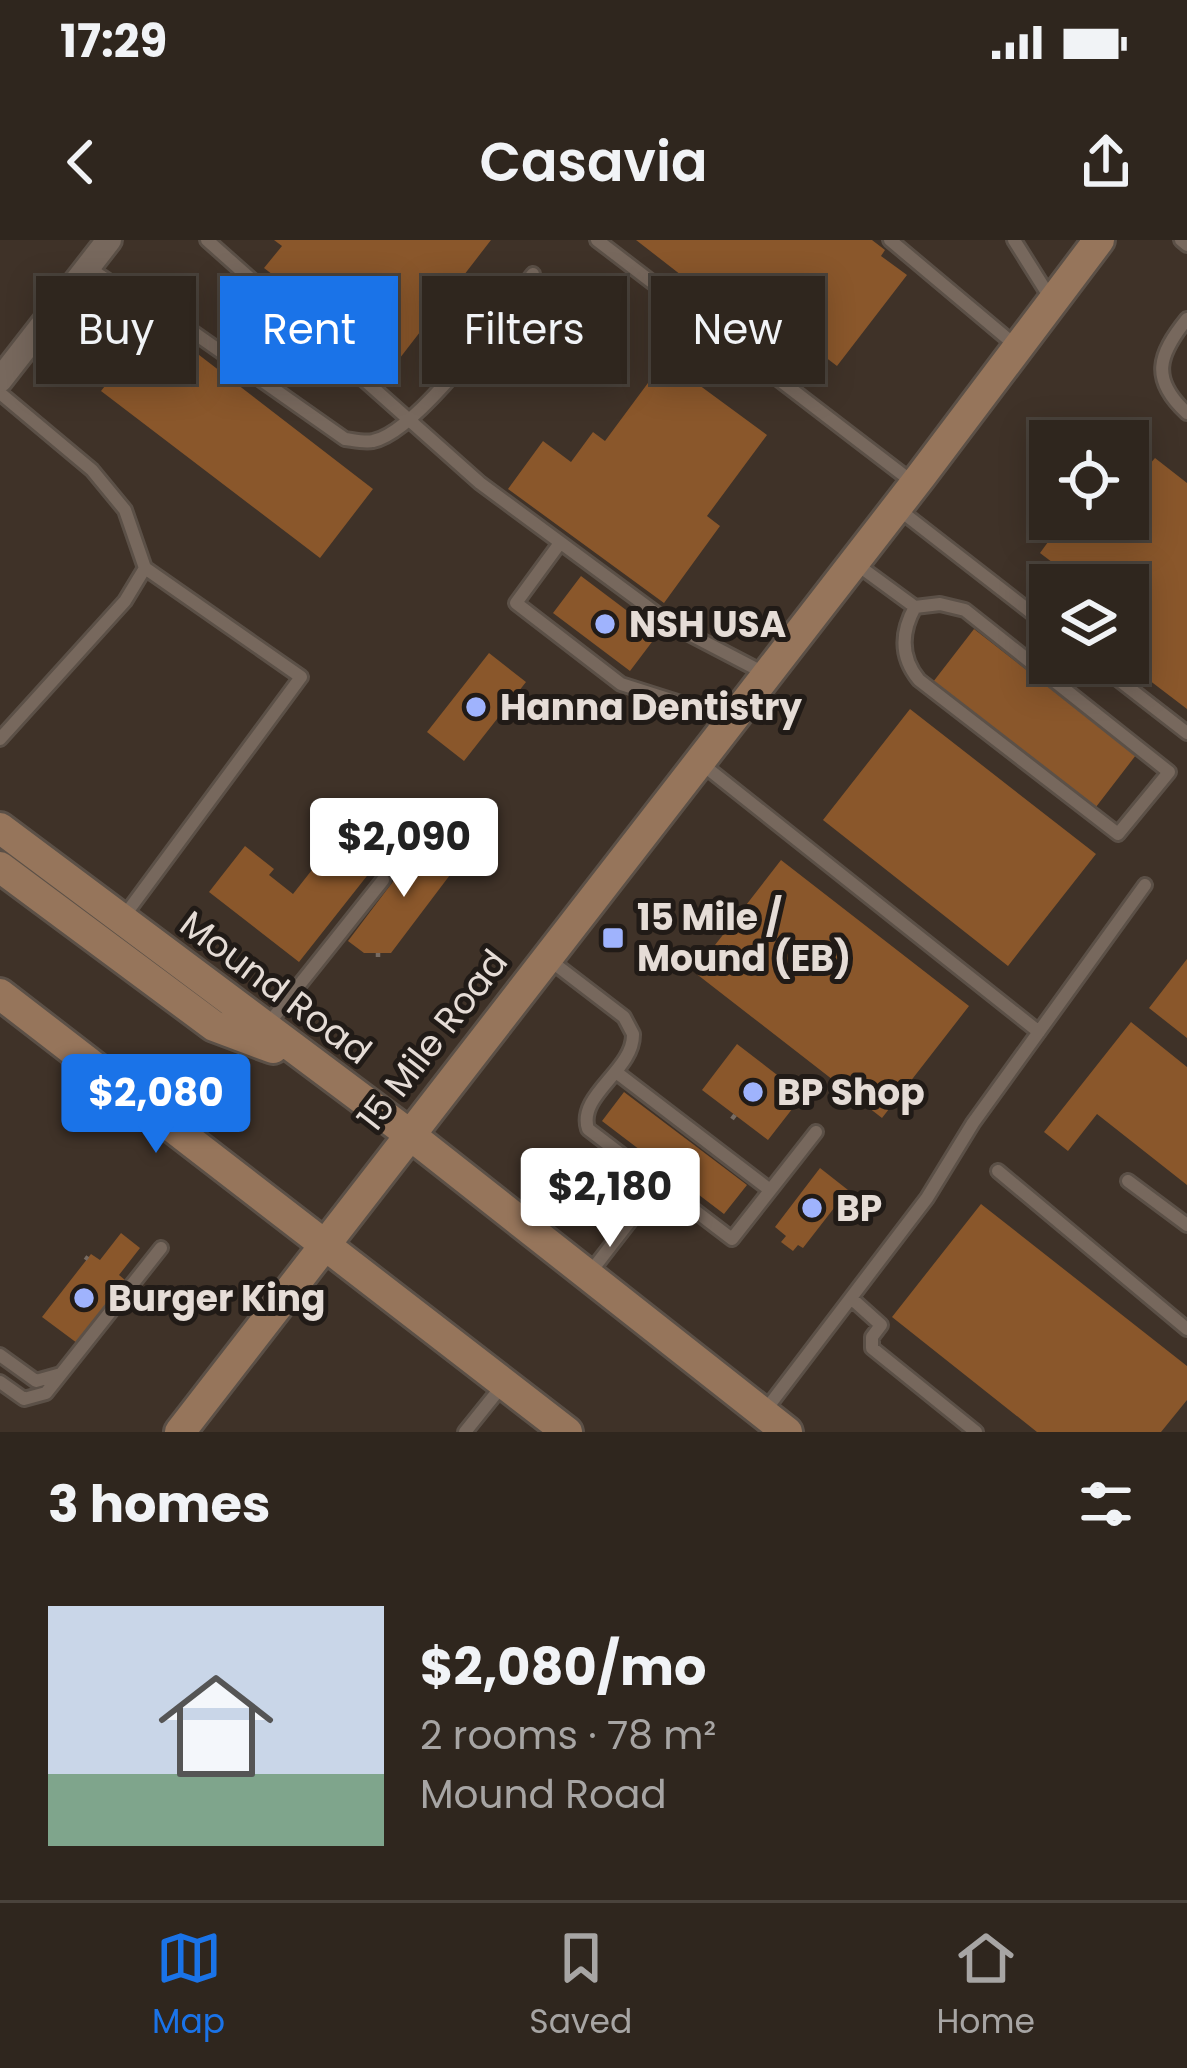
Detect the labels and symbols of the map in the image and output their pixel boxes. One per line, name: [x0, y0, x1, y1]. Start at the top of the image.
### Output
place label: NSH USA: [629, 599, 786, 650]
marker: NSH USA: [592, 611, 618, 637]
place label: Hanna Dentistry: [500, 682, 802, 733]
marker: Hanna Dentistry: [463, 694, 489, 720]
pin: $2,090: [306, 798, 502, 900]
place label: 15 Mile / Mound (EB): [637, 892, 851, 984]
street label: Mound Road: [169, 899, 382, 1076]
marker: 15 Mile / Mound (EB): [600, 925, 626, 951]
street label: 15 Mile Road: [345, 939, 520, 1142]
pin: $2,080: [58, 1054, 254, 1156]
place label: BP Shop: [777, 1067, 925, 1118]
marker: BP Shop: [740, 1079, 766, 1105]
pin: $2,180: [512, 1148, 708, 1250]
place label: BP: [836, 1183, 882, 1234]
marker: BP: [799, 1195, 825, 1221]
place label: Burger King: [108, 1273, 325, 1324]
marker: Burger King: [71, 1285, 97, 1311]

